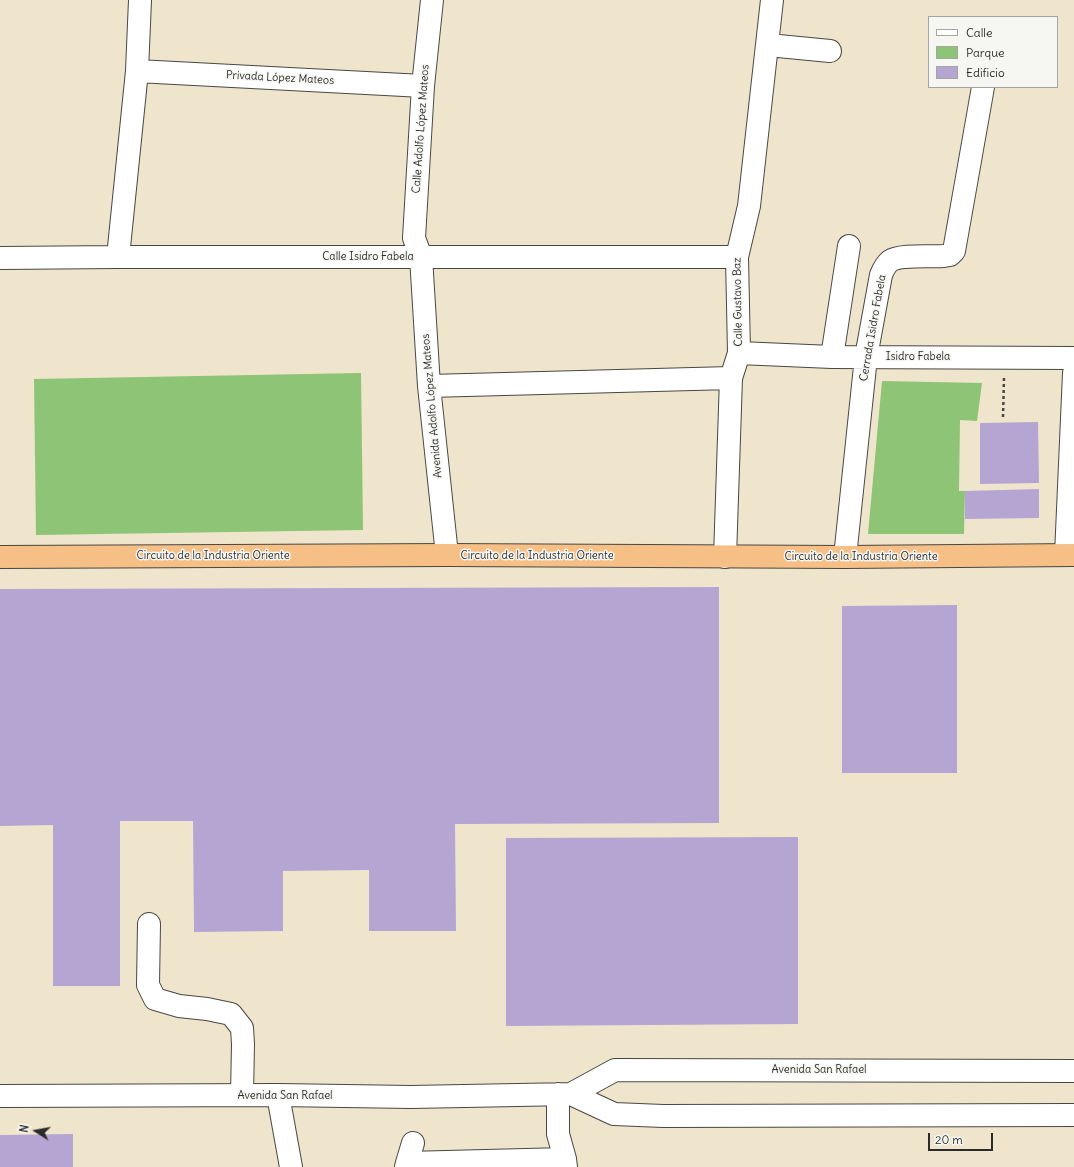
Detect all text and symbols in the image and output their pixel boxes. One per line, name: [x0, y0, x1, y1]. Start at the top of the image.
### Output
legend: [928, 16, 1058, 88]
text: Calle: [966, 25, 993, 40]
text: Parque: [966, 45, 1005, 60]
street label: Calle Adolfo López Mateos: [410, 64, 432, 194]
text: Edificio: [966, 65, 1005, 80]
street label: Privada López Mateos: [226, 69, 334, 87]
street label: Calle Isidro Fabela: [322, 250, 414, 264]
street label: Calle Gustavo Baz: [731, 257, 745, 347]
street label: Cerrada Isidro Fabela: [857, 274, 889, 382]
street label: Avenida Adolfo López Mateos: [419, 333, 445, 479]
street label: Isidro Fabela: [886, 350, 950, 364]
street label: Circuito de la Industria Oriente: [136, 549, 290, 563]
street label: Circuito de la Industria Oriente: [460, 549, 614, 563]
street label: Circuito de la Industria Oriente: [784, 550, 938, 564]
street label: Avenida San Rafael: [771, 1063, 867, 1077]
street label: Avenida San Rafael: [237, 1089, 333, 1103]
north arrow: [16, 1111, 56, 1151]
text: N: [17, 1124, 32, 1134]
scale bar: [930, 1125, 995, 1151]
text: 20 m: [935, 1132, 963, 1147]

